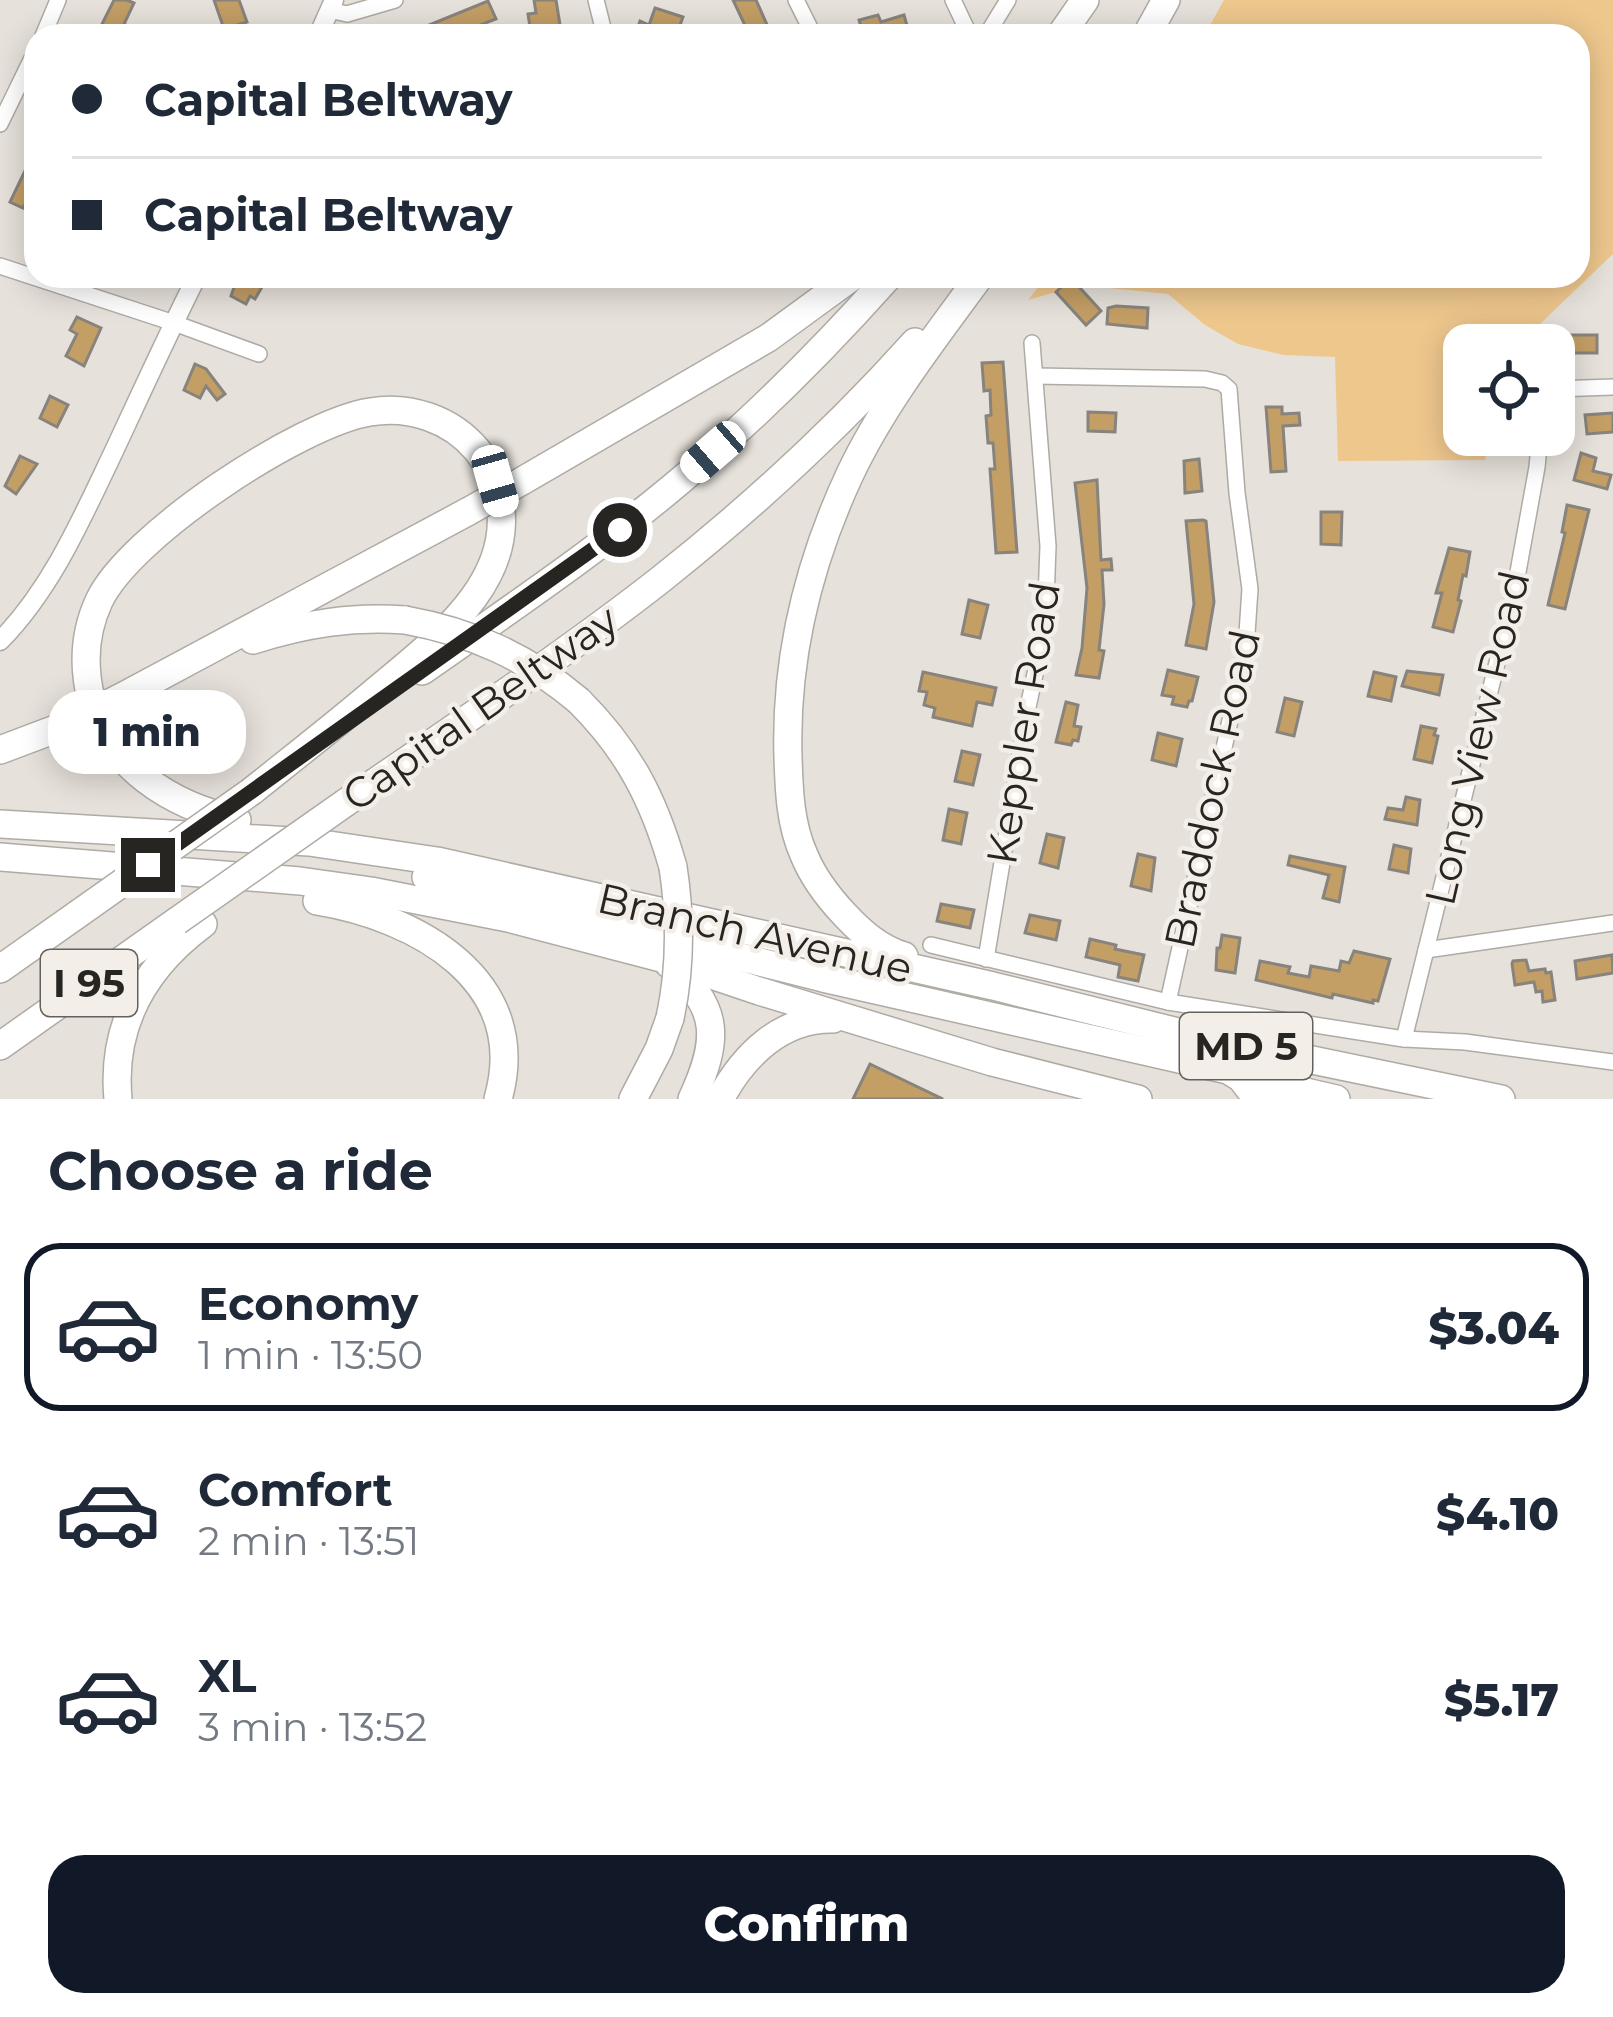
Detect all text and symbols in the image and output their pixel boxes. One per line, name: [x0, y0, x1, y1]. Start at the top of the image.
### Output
text: Capital Beltway: [144, 72, 513, 127]
text: Capital Beltway: [144, 187, 513, 242]
map controls: [1443, 324, 1575, 456]
button: locate: [1443, 324, 1575, 456]
car: [674, 415, 752, 489]
car: [468, 441, 522, 521]
route start: [593, 503, 647, 557]
street label: Long View Road: [1413, 566, 1541, 910]
street label: Keppler Road: [975, 578, 1071, 868]
street label: Capital Beltway: [332, 594, 628, 822]
street label: Braddock Road: [1153, 625, 1271, 953]
callout: 1 min: [49, 691, 247, 775]
text: 1 min: [93, 708, 201, 756]
route end: [121, 838, 175, 892]
street label: Branch Avenue: [593, 872, 917, 994]
road number: I 95: [41, 950, 137, 1016]
road number: MD 5: [1180, 1013, 1312, 1079]
text: Choose a ride: [48, 1138, 433, 1204]
icon: car: [54, 1273, 162, 1381]
text: Economy: [198, 1276, 418, 1331]
text: $3.04: [1428, 1300, 1559, 1355]
text: 1 min · 13:50: [198, 1331, 423, 1379]
icon: car: [54, 1459, 162, 1567]
text: Comfort: [198, 1462, 393, 1517]
text: $4.10: [1436, 1486, 1559, 1541]
text: 2 min · 13:51: [198, 1517, 419, 1565]
icon: car: [54, 1645, 162, 1753]
text: XL: [198, 1648, 256, 1703]
text: $5.17: [1444, 1672, 1559, 1727]
text: 3 min · 13:52: [198, 1703, 427, 1751]
button: Confirm: [48, 1855, 1565, 1993]

